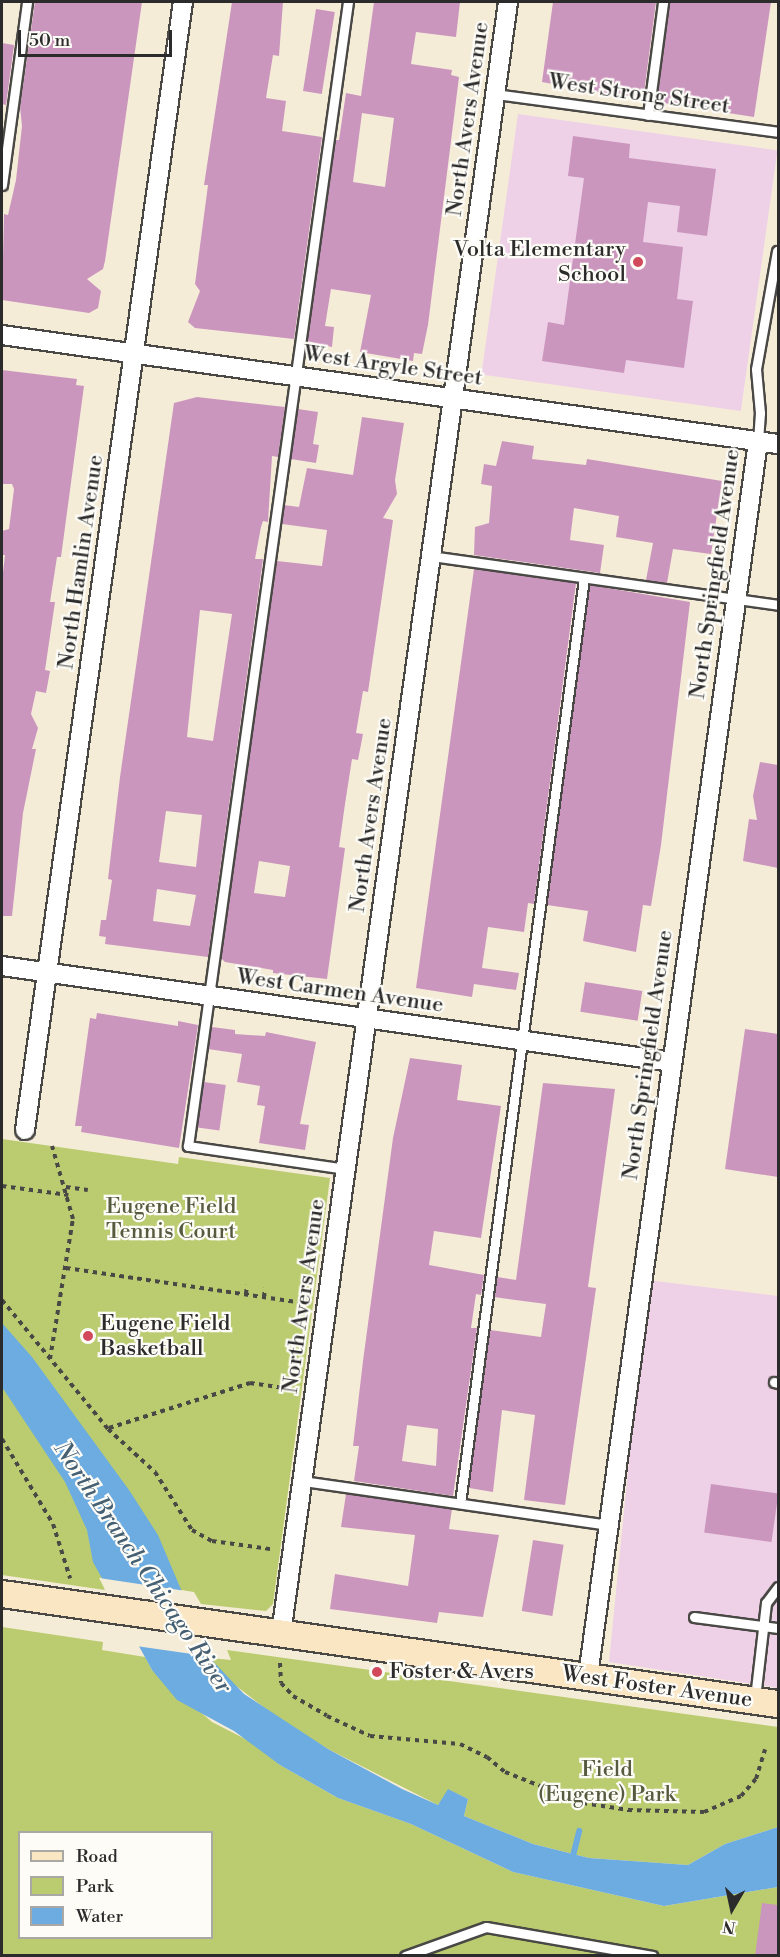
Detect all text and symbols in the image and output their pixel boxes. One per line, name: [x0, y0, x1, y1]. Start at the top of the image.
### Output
scale bar: [21, 18, 176, 56]
street label: North Avers Avenue: [441, 20, 495, 218]
text: 50 m: [29, 29, 70, 52]
street label: West Strong Street: [547, 68, 731, 120]
place label: Volta Elementary School: [453, 236, 626, 288]
marker: Volta Elementary School: [631, 255, 645, 269]
street label: West Argyle Street: [302, 340, 484, 392]
street label: North Springfield Avenue: [684, 447, 746, 701]
street label: North Hamlin Avenue: [53, 453, 109, 671]
street label: North Avers Avenue: [344, 716, 398, 914]
street label: North Springfield Avenue: [617, 928, 679, 1182]
street label: West Carmen Avenue: [235, 963, 445, 1019]
park label: Eugene Field Tennis Court: [106, 1193, 236, 1244]
street label: North Avers Avenue: [277, 1197, 331, 1395]
place label: Eugene Field Basketball: [100, 1310, 230, 1362]
marker: Eugene Field Basketball: [81, 1329, 95, 1343]
water label: North Branch Chicago River: [47, 1436, 237, 1700]
place label: Foster & Avers: [389, 1659, 534, 1685]
street label: West Foster Avenue: [560, 1661, 754, 1713]
marker: Foster & Avers: [370, 1665, 384, 1679]
park label: Field (Eugene) Park: [538, 1756, 676, 1808]
legend: [18, 1831, 213, 1939]
text: Road: [76, 1845, 118, 1868]
text: Park: [76, 1875, 113, 1898]
north arrow: [702, 1879, 762, 1939]
text: Water: [76, 1905, 123, 1928]
text: N: [721, 1916, 737, 1938]

